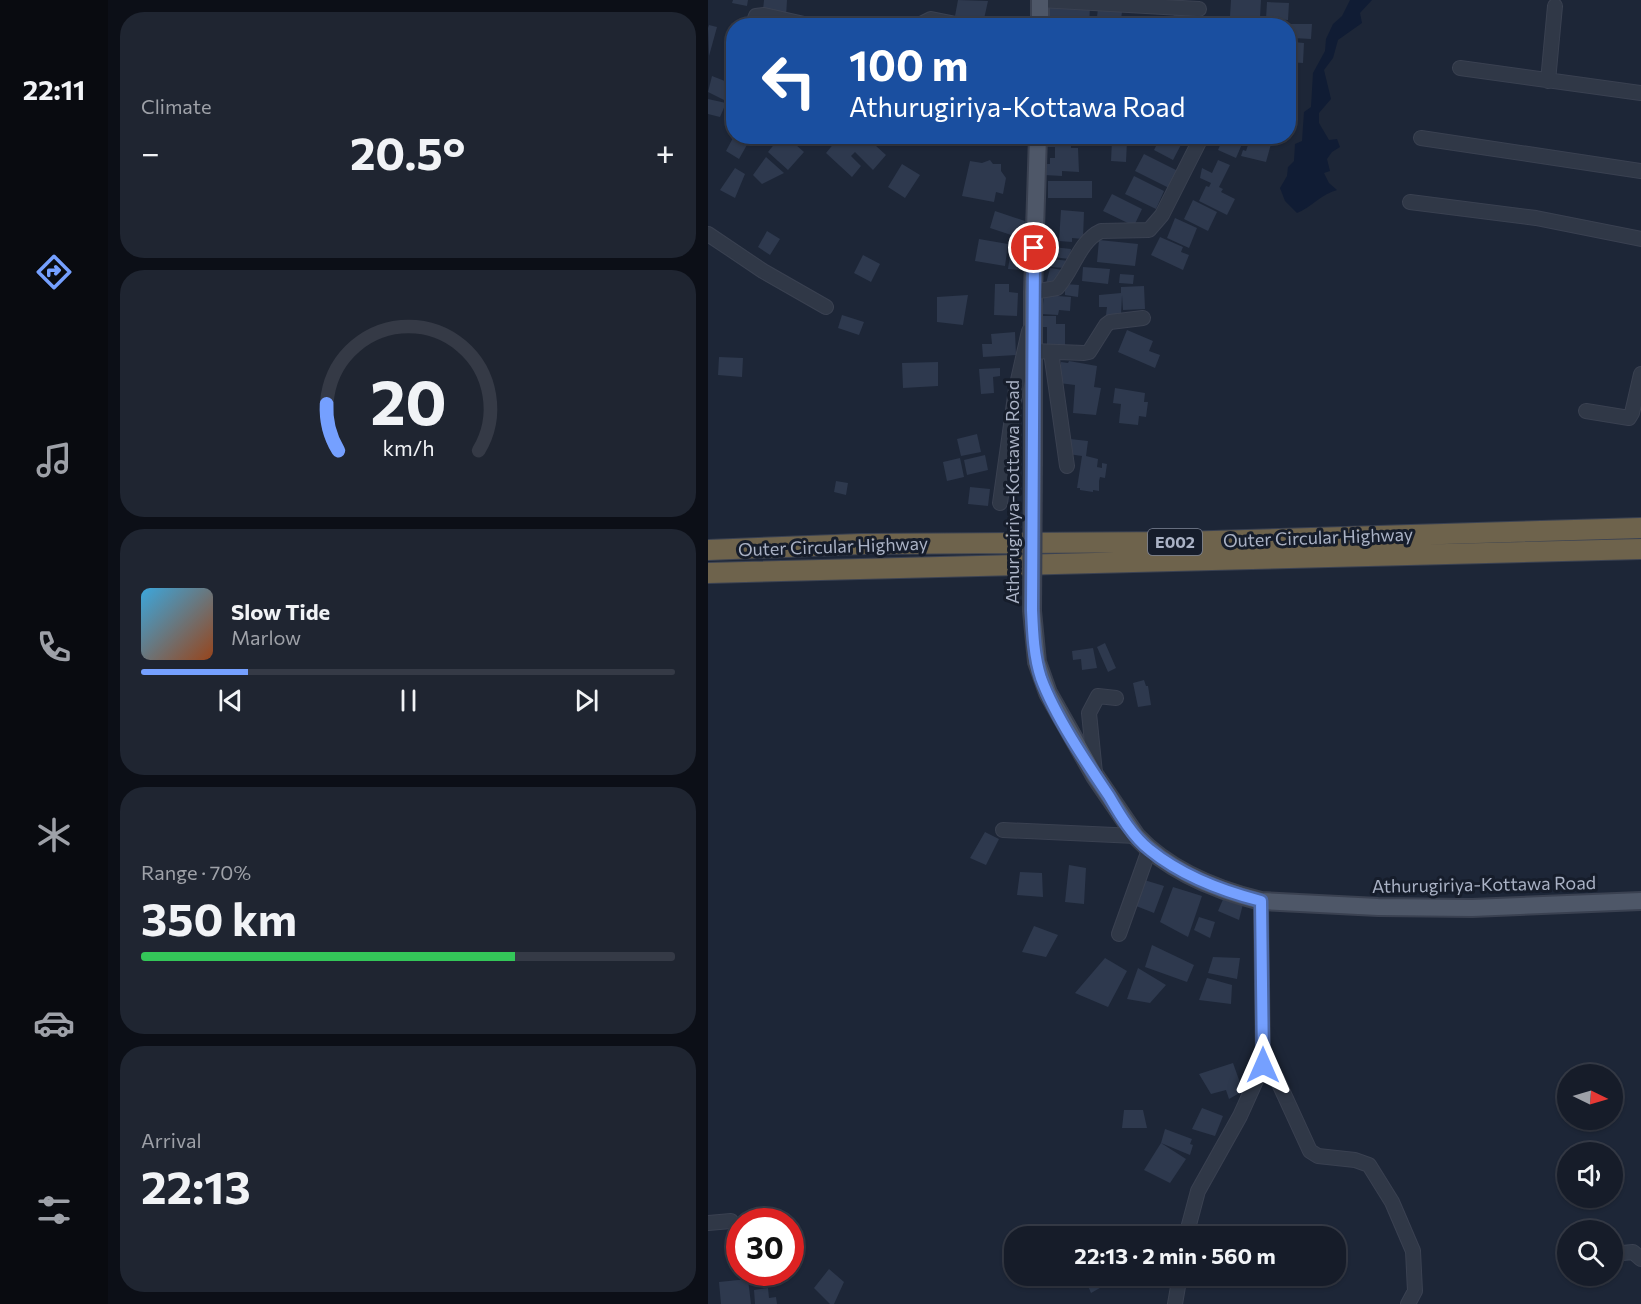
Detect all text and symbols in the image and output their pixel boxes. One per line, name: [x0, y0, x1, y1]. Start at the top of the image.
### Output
text: 100 m: [849, 38, 969, 90]
icon: left: [750, 42, 828, 120]
text: 22:11: [23, 73, 85, 106]
text: Athurugiriya-Kottawa Road: [849, 90, 1185, 123]
text: Climate: [141, 94, 211, 118]
text: 20.5°: [350, 124, 465, 179]
text: −: [141, 131, 160, 172]
text: +: [656, 131, 675, 172]
pin: [1008, 222, 1059, 273]
icon: arrive: [1017, 231, 1050, 264]
icon: directions: [33, 251, 75, 293]
text: 20: [370, 362, 446, 438]
street label: Athurugiriya-Kottawa Road: [1001, 380, 1023, 604]
text: km/h: [382, 434, 434, 460]
icon: music: [33, 439, 75, 481]
street label: Outer Circular Highway: [1222, 523, 1413, 551]
road number: E002: [1148, 529, 1202, 555]
street label: Outer Circular Highway: [737, 532, 928, 560]
text: Slow Tide: [231, 598, 330, 625]
text: Marlow: [231, 625, 301, 649]
icon: phone: [33, 626, 75, 668]
icon: previous: [214, 684, 247, 717]
icon: pause: [392, 684, 425, 717]
icon: next: [570, 684, 603, 717]
icon: climate: [33, 814, 75, 856]
text: Range · 70%: [141, 860, 251, 884]
street label: Athurugiriya-Kottawa Road: [1372, 871, 1596, 897]
text: 350 km: [141, 890, 297, 945]
icon: car: [33, 1002, 75, 1044]
position arrow: [1231, 1033, 1295, 1097]
north arrow: [1557, 1064, 1623, 1130]
map controls: [1557, 1064, 1623, 1286]
text: Arrival: [141, 1128, 202, 1152]
button: sound: [1557, 1142, 1623, 1208]
text: 22:13: [141, 1158, 251, 1213]
icon: filters: [33, 1189, 75, 1231]
speed limit sign: 30: [726, 1208, 804, 1286]
button: search: [1557, 1220, 1623, 1286]
text: 22:13 · 2 min · 560 m: [1074, 1242, 1276, 1269]

